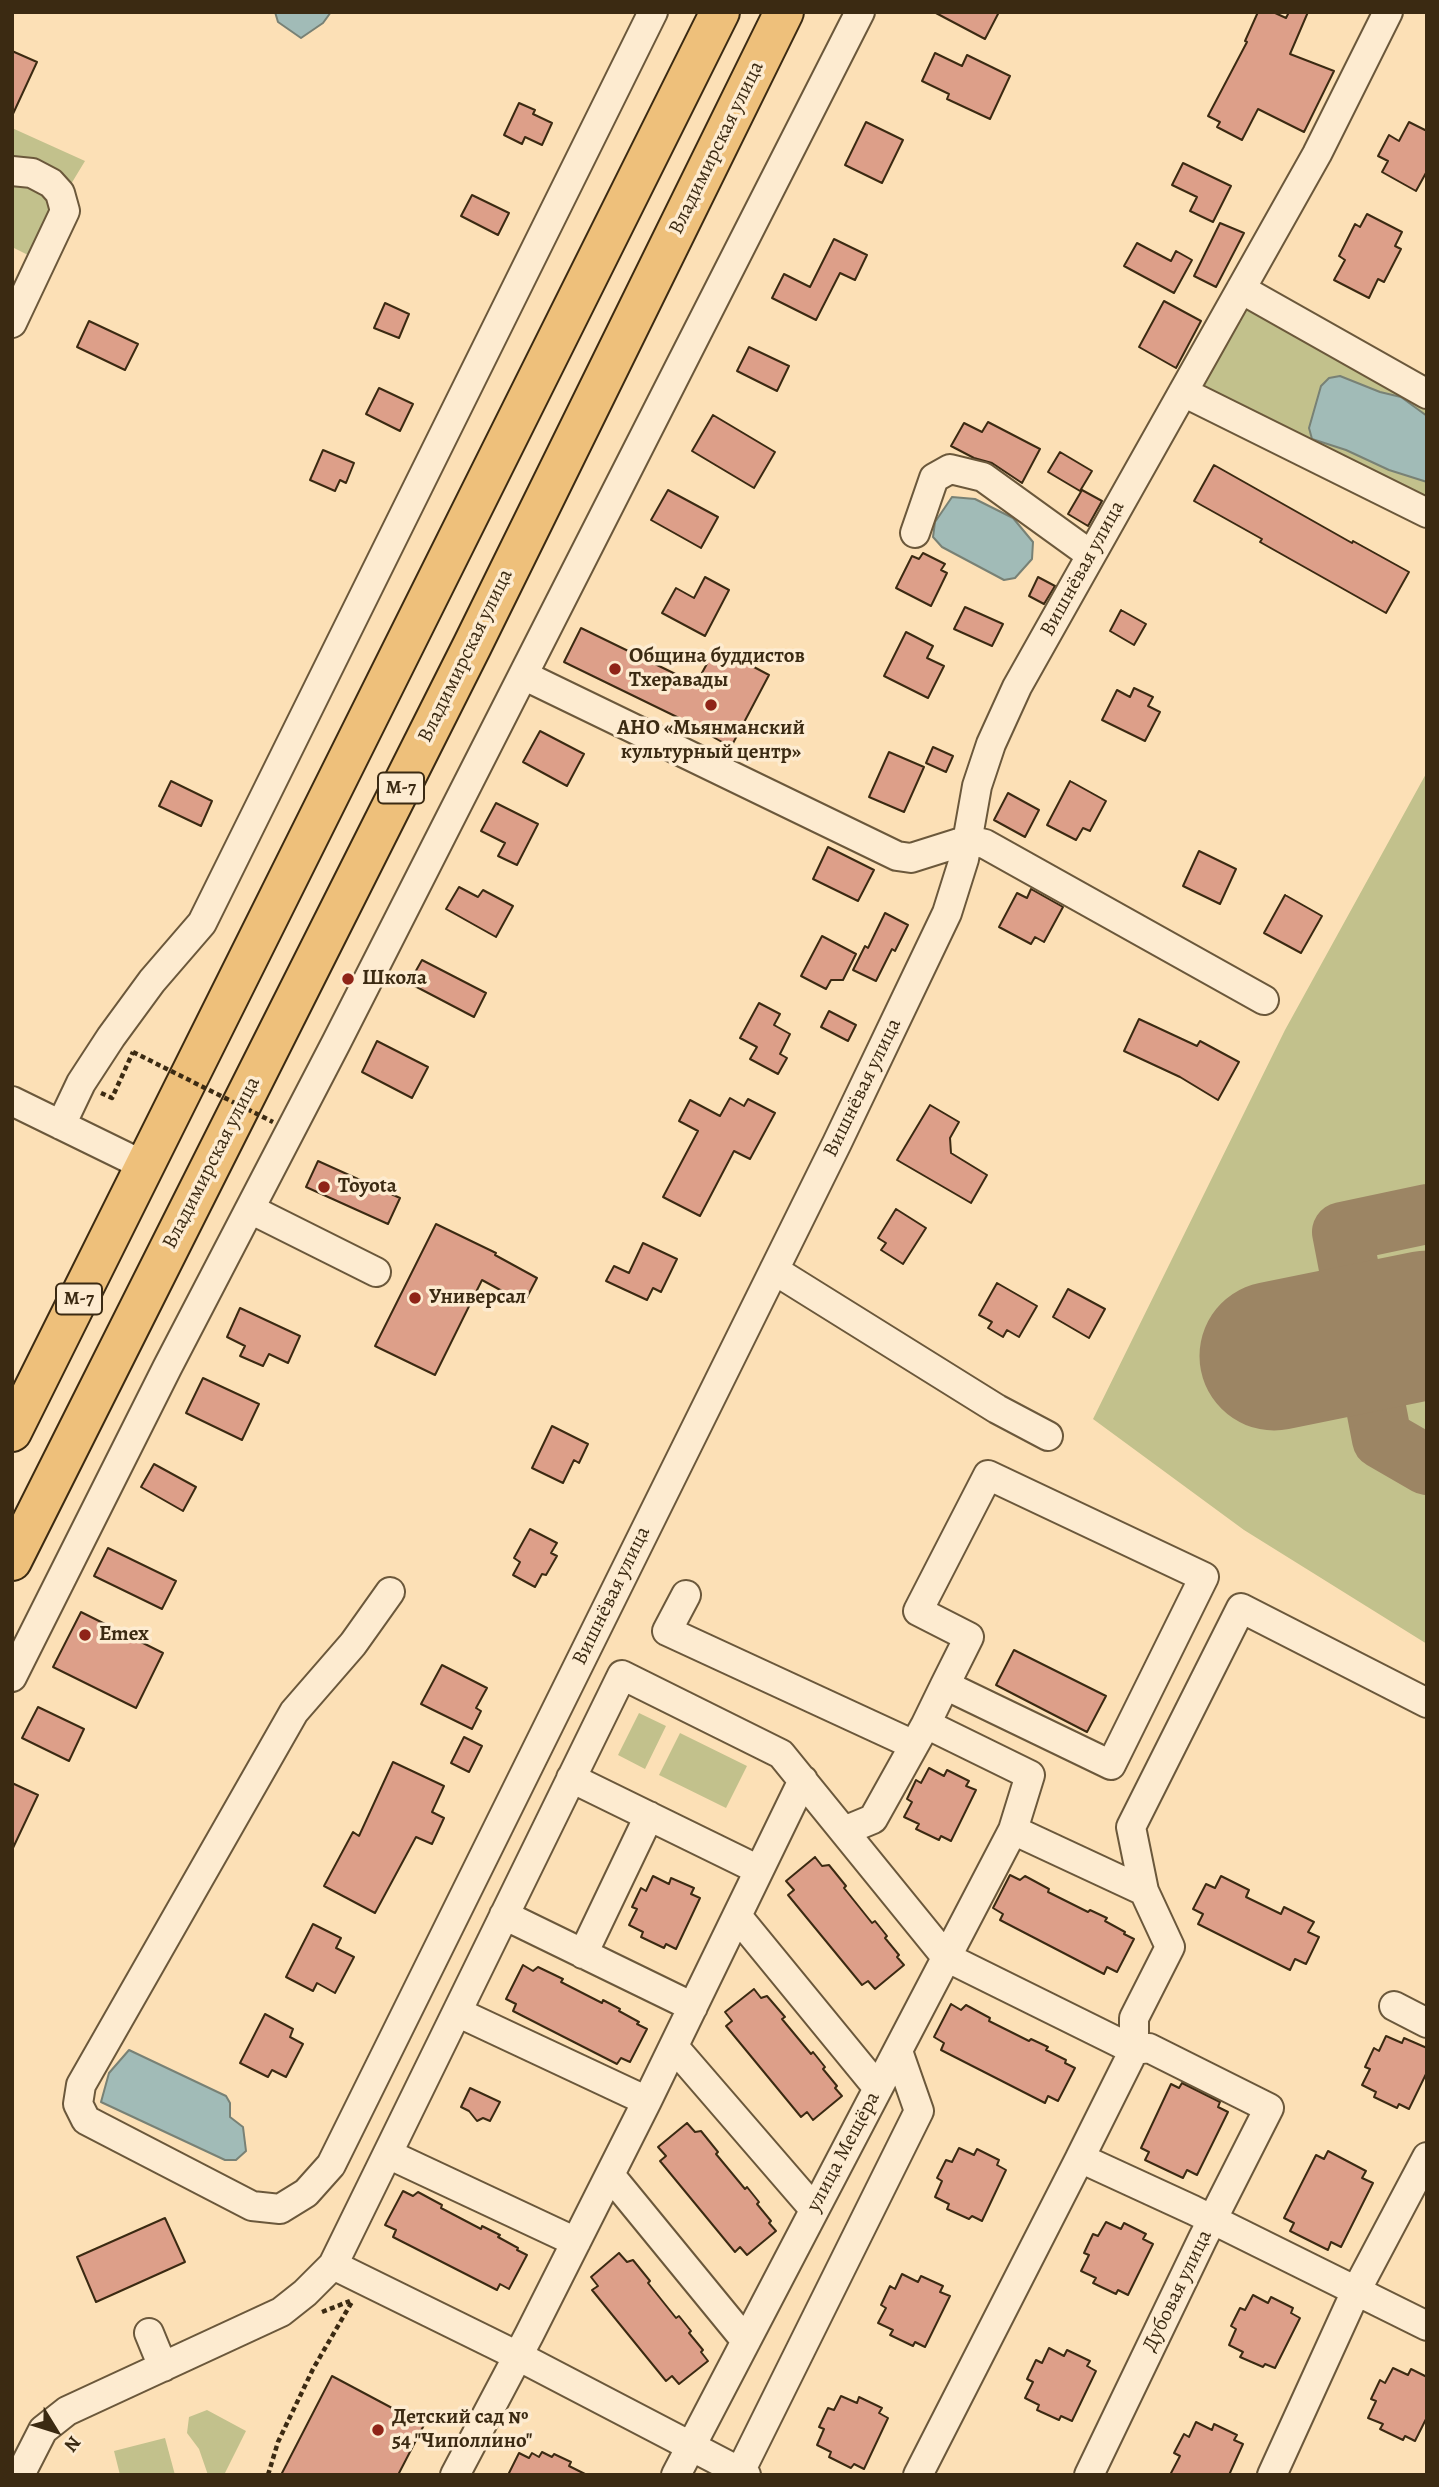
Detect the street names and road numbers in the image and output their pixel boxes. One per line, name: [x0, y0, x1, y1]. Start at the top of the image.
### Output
street label: Владимирская улица: [664, 57, 770, 239]
street label: Вишнёвая улица: [1035, 497, 1131, 641]
street label: Владимирская улица: [413, 565, 519, 747]
road number: М-7: [378, 772, 424, 804]
street label: Вишнёвая улица: [819, 1015, 907, 1161]
street label: Владимирская улица: [158, 1073, 266, 1253]
road number: М-7: [56, 1284, 102, 1315]
street label: Вишнёвая улица: [568, 1523, 656, 1669]
street label: улица Мещёра: [802, 2088, 886, 2216]
street label: Дубовая улица: [1138, 2226, 1218, 2356]

